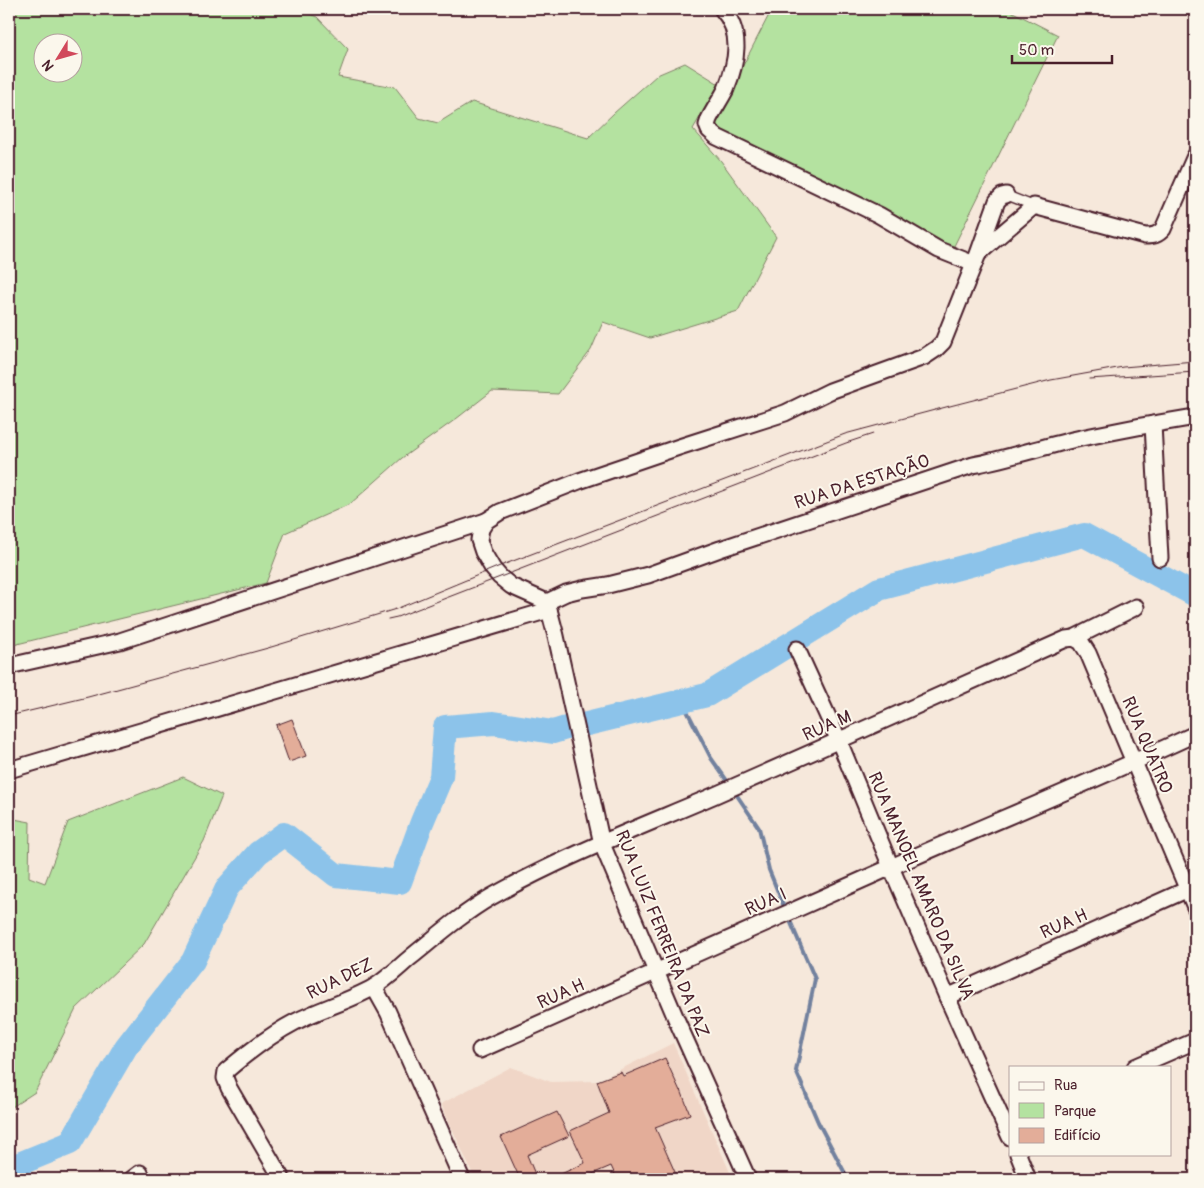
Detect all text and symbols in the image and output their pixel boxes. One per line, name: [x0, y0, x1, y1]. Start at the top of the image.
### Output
north arrow: [32, 32, 82, 82]
scale bar: [1012, 32, 1112, 64]
text: 50 m: [1019, 41, 1054, 60]
text: N: [38, 57, 58, 74]
street label: RUA DA ESTAÇÃO: [792, 449, 932, 515]
street label: RUA QUATRO: [1116, 693, 1178, 797]
street label: RUA M: [799, 705, 855, 747]
street label: RUA MANOEL AMARO DA SILVA: [862, 769, 980, 1004]
street label: RUA LUIZ FERREIRA DA PAZ: [610, 827, 714, 1041]
street label: RUA I: [742, 883, 790, 921]
street label: RUA H: [1037, 903, 1091, 945]
street label: RUA DEZ: [303, 953, 377, 1005]
street label: RUA H: [534, 973, 588, 1015]
legend: [1009, 1066, 1172, 1156]
text: Rua: [1054, 1076, 1077, 1095]
text: Parque: [1054, 1102, 1097, 1121]
text: Edifício: [1054, 1126, 1100, 1145]

